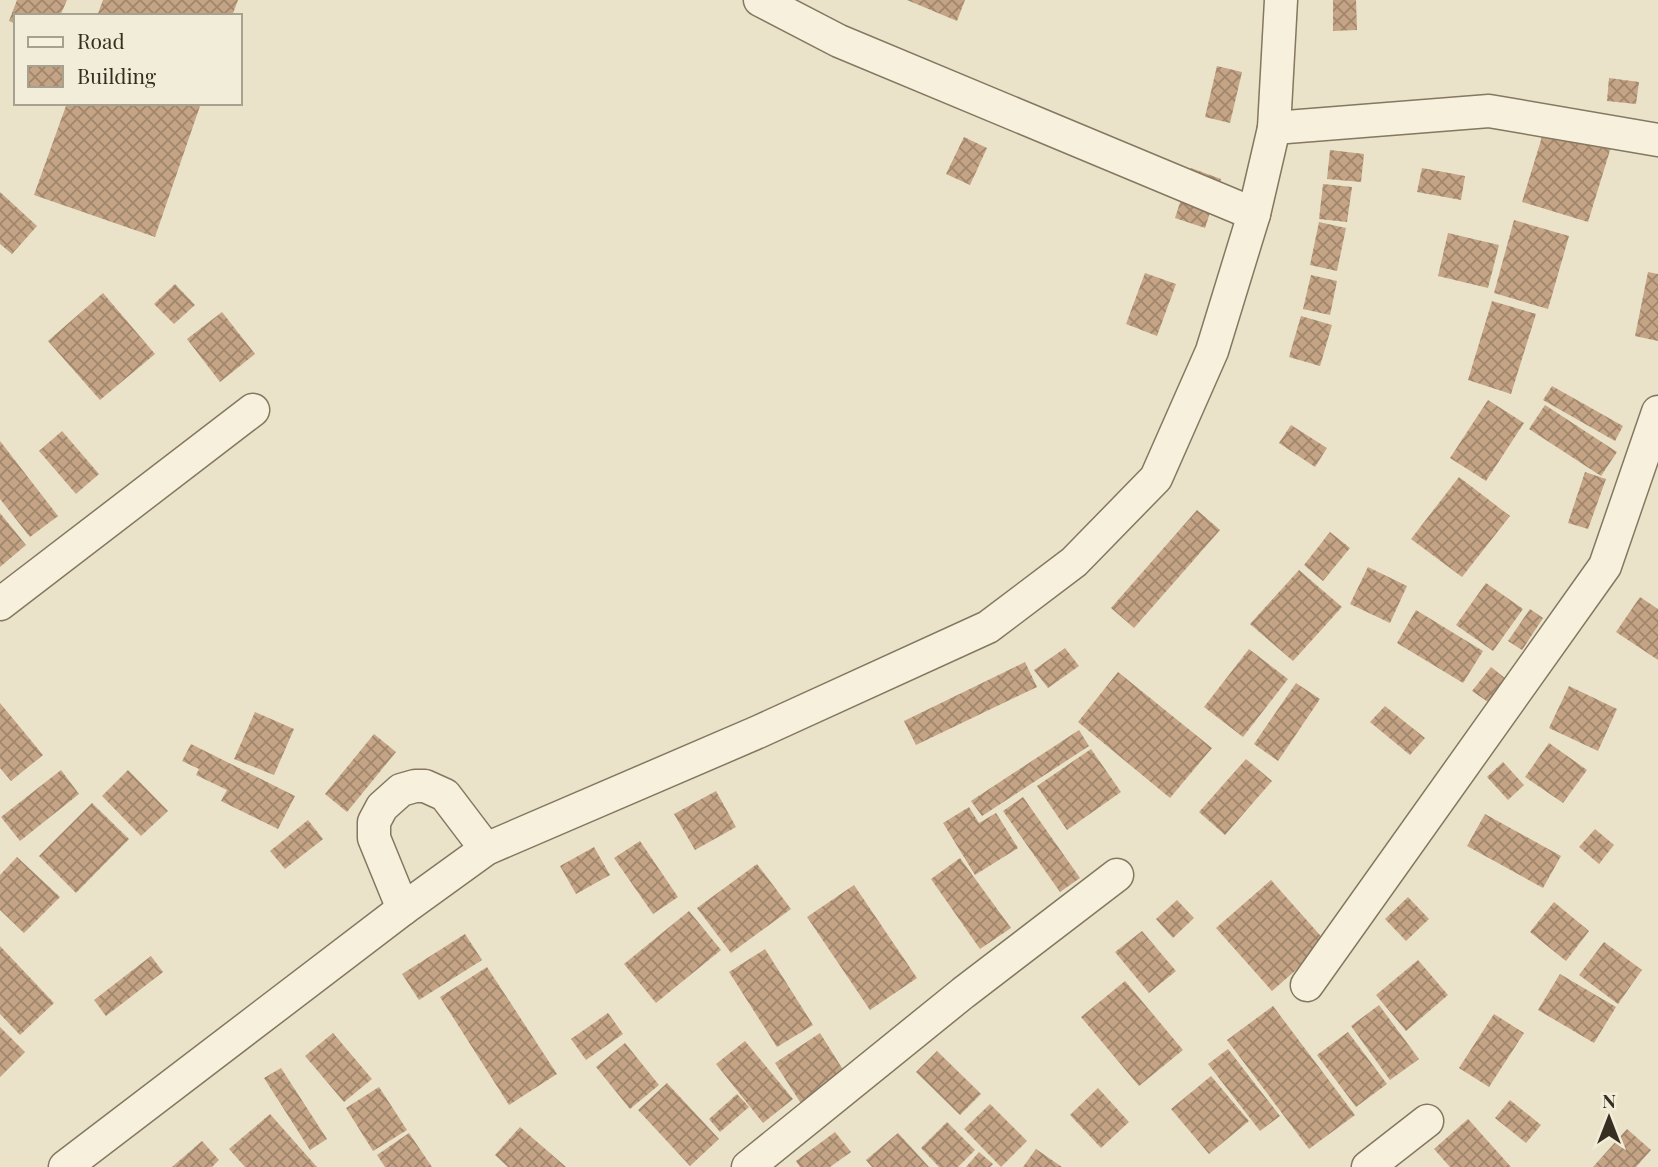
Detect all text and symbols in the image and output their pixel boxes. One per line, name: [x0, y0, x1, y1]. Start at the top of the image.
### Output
legend: [14, 14, 242, 105]
text: Road: [77, 26, 125, 54]
text: Building: [77, 61, 156, 89]
north arrow: [1574, 1083, 1644, 1153]
text: N: [1602, 1087, 1616, 1113]

